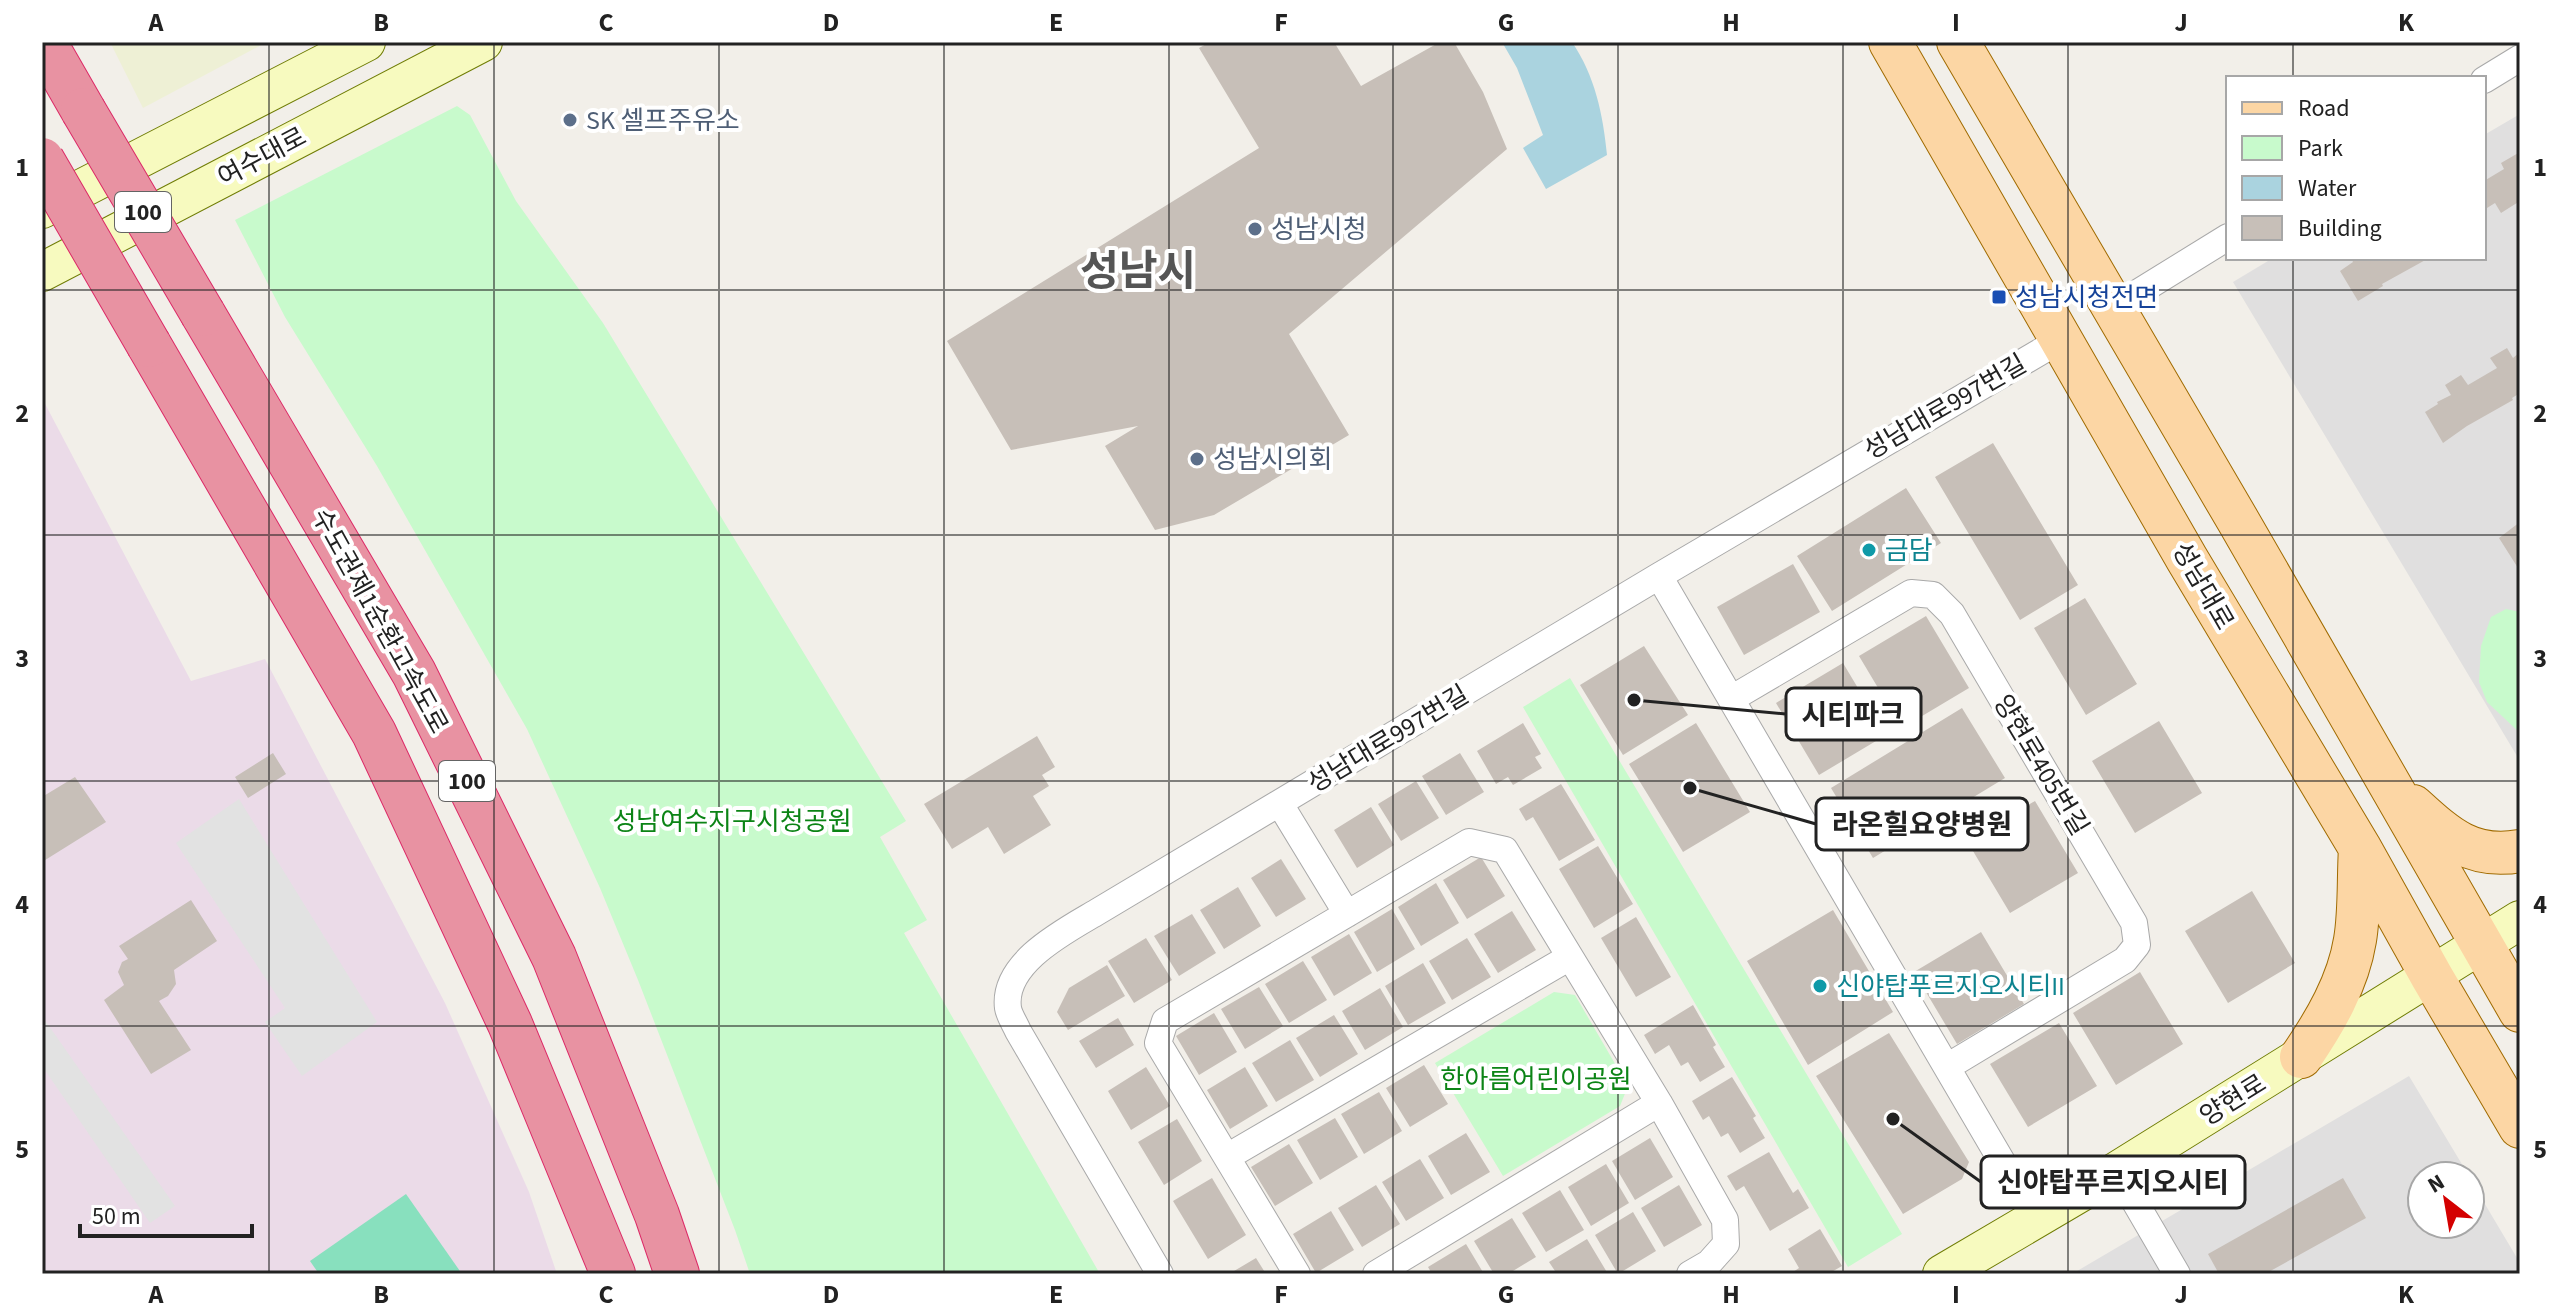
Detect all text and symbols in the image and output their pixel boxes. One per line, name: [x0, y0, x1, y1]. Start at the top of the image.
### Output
text: A: [148, 4, 165, 41]
text: B: [373, 4, 389, 41]
text: C: [598, 4, 614, 41]
text: D: [823, 4, 839, 41]
text: E: [1049, 4, 1063, 41]
text: F: [1274, 4, 1288, 41]
text: G: [1498, 4, 1514, 41]
text: H: [1722, 4, 1740, 41]
text: I: [1952, 4, 1960, 41]
text: J: [2174, 4, 2188, 41]
text: K: [2398, 4, 2415, 41]
legend: [2226, 76, 2486, 260]
text: Road: [2298, 91, 2350, 126]
place label: SK 셀프주유소: [586, 102, 740, 139]
marker: SK 셀프주유소: [561, 111, 579, 129]
street label: 여수대로: [211, 118, 313, 196]
text: Park: [2298, 131, 2343, 166]
text: 1: [15, 149, 29, 186]
text: 1: [2533, 149, 2547, 186]
text: Water: [2298, 171, 2357, 206]
road number: 100: [115, 192, 171, 232]
place label: 성남시청: [1271, 211, 1367, 248]
text: Building: [2298, 211, 2382, 246]
marker: 성남시청: [1246, 220, 1264, 238]
district label: 성남시: [1080, 242, 1196, 302]
place label: 성남시청전면: [2015, 279, 2159, 316]
marker: 성남시청전면: [1990, 288, 2008, 306]
street label: 성남대로997번길: [1857, 345, 2033, 469]
text: 2: [15, 395, 29, 432]
text: 2: [2533, 395, 2547, 432]
place label: 성남시의회: [1213, 441, 1333, 478]
marker: 성남시의회: [1188, 450, 1206, 468]
street label: 수도권제1순환고속도로: [303, 502, 457, 740]
place label: 금담: [1885, 532, 1933, 569]
street label: 성남대로: [2163, 535, 2243, 637]
marker: 금담: [1860, 541, 1878, 559]
text: 3: [15, 640, 29, 677]
text: 3: [2533, 640, 2547, 677]
street label: 성남대로997번길: [1300, 676, 1476, 802]
callout: 시티파크: [1786, 688, 1921, 740]
street label: 양현로405번길: [1984, 688, 2098, 842]
text: 시티파크: [1801, 695, 1905, 735]
road number: 100: [439, 761, 495, 801]
callout: 라온힐요양병원: [1816, 798, 2028, 850]
park label: 성남여수지구시청공원: [612, 803, 852, 840]
text: 라온힐요양병원: [1832, 805, 2012, 845]
text: 4: [15, 886, 29, 923]
text: 4: [2533, 886, 2547, 923]
place label: 신야탑푸르지오시티II: [1836, 968, 2065, 1005]
marker: 신야탑푸르지오시티II: [1811, 977, 1829, 995]
park label: 한아름어린이공원: [1440, 1061, 1632, 1098]
street label: 양현로: [2193, 1065, 2273, 1135]
text: 5: [15, 1131, 29, 1168]
text: 5: [2533, 1131, 2547, 1168]
callout: 신야탑푸르지오시티: [1981, 1156, 2245, 1208]
north arrow: [2406, 1160, 2486, 1240]
text: 신야탑푸르지오시티: [1997, 1163, 2229, 1203]
text: N: [2422, 1166, 2451, 1201]
scale bar: [80, 1188, 252, 1238]
text: 50 m: [92, 1199, 141, 1234]
text: A: [148, 1276, 165, 1313]
text: B: [373, 1276, 389, 1313]
text: C: [598, 1276, 614, 1313]
text: D: [823, 1276, 839, 1313]
text: E: [1049, 1276, 1063, 1313]
text: F: [1274, 1276, 1288, 1313]
text: G: [1498, 1276, 1514, 1313]
text: H: [1722, 1276, 1740, 1313]
text: I: [1952, 1276, 1960, 1313]
text: J: [2174, 1276, 2188, 1313]
text: K: [2398, 1276, 2415, 1313]

